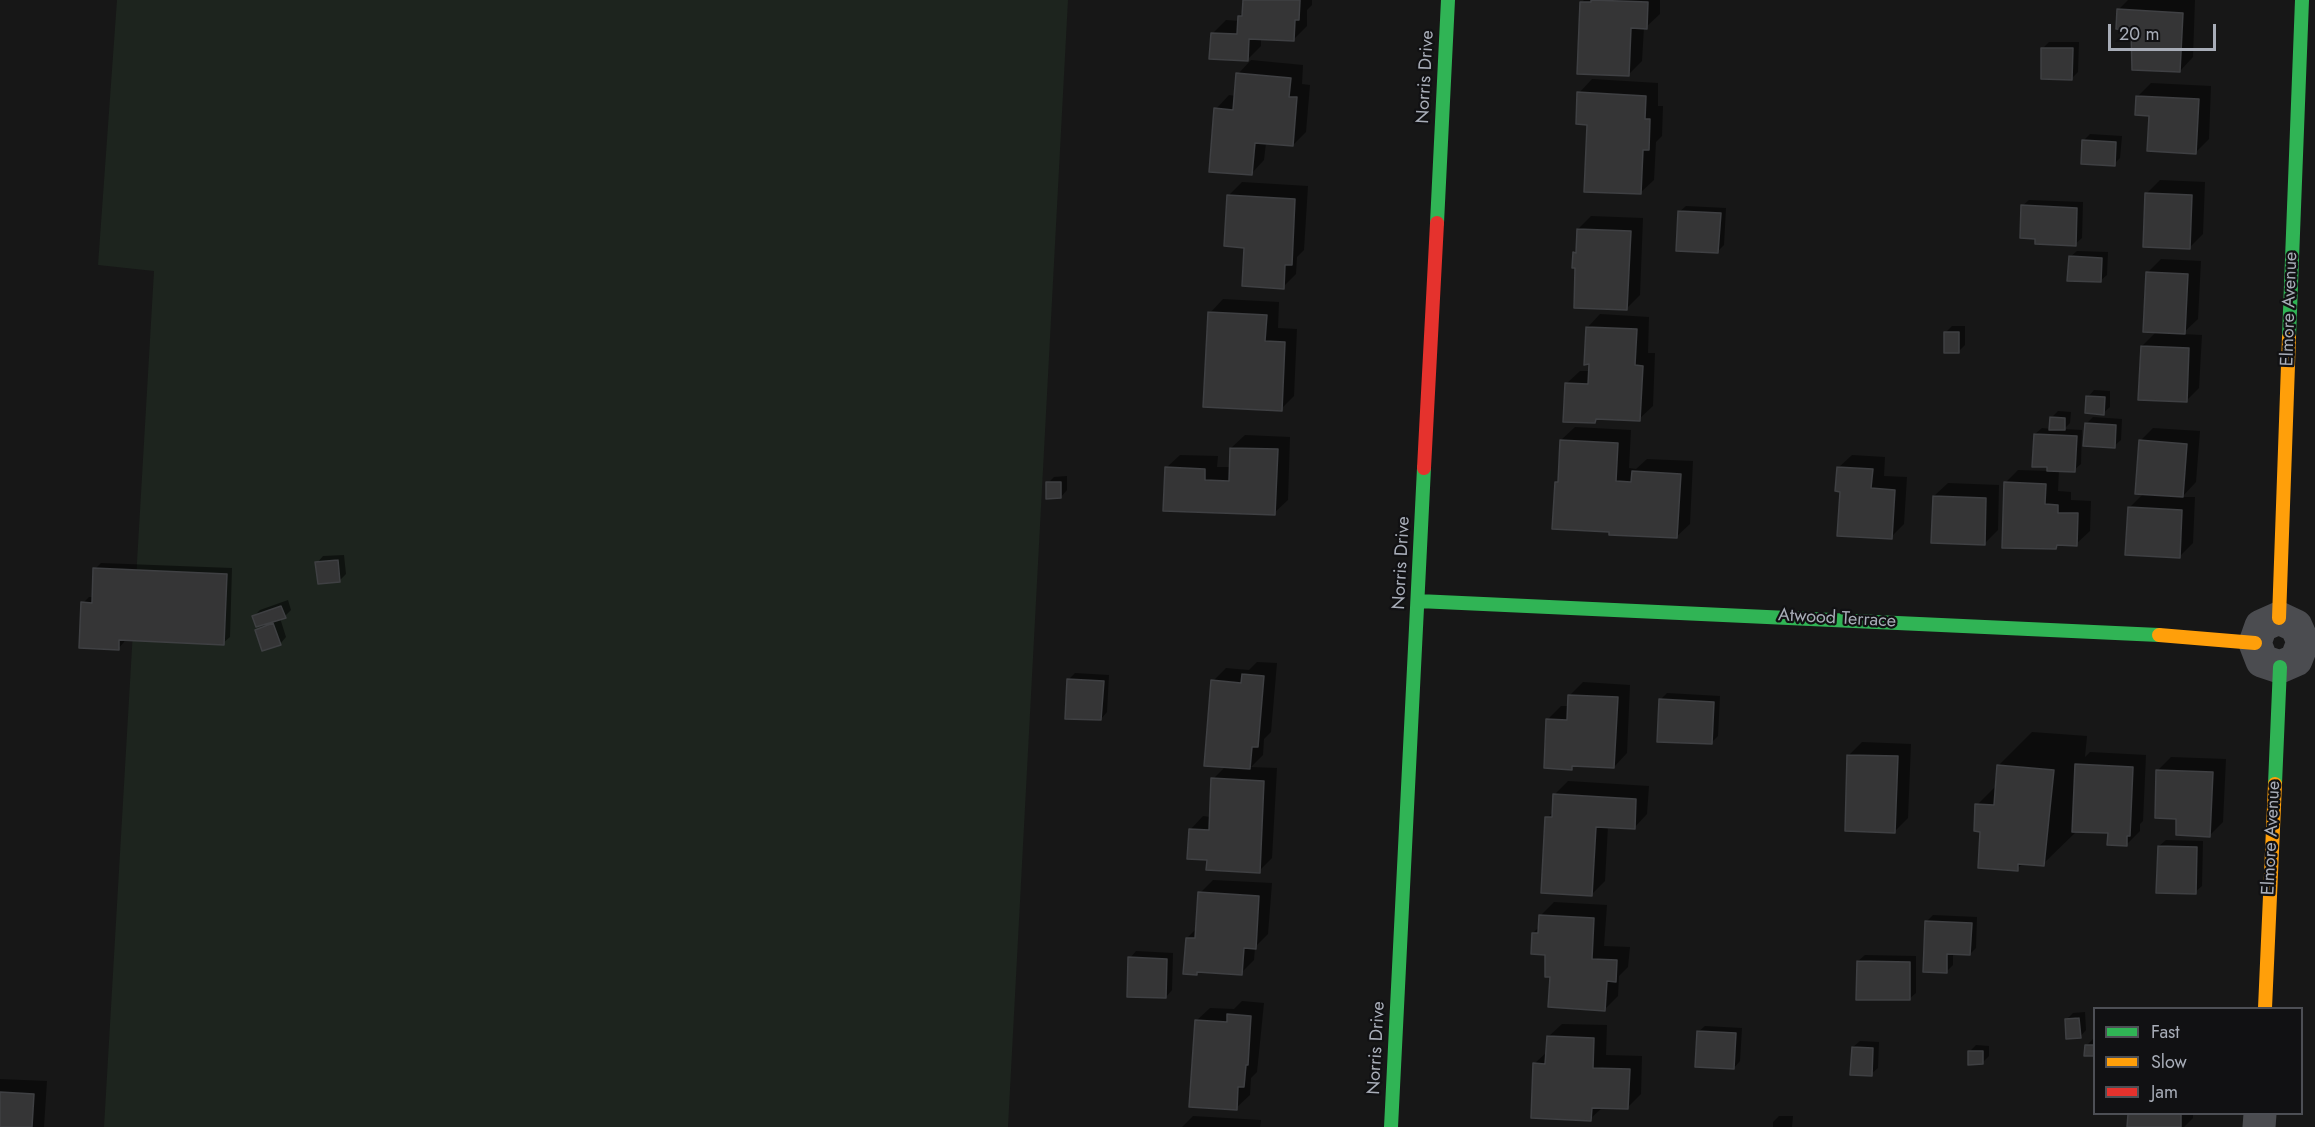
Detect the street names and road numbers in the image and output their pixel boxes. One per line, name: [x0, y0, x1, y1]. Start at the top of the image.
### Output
street label: Norris Drive: [1413, 30, 1439, 124]
street label: Elmore Avenue: [2277, 251, 2303, 367]
street label: Norris Drive: [1389, 516, 1415, 610]
street label: Atwood Terrace: [1777, 605, 1897, 633]
street label: Elmore Avenue: [2258, 780, 2286, 896]
street label: Norris Drive: [1364, 1001, 1390, 1095]

